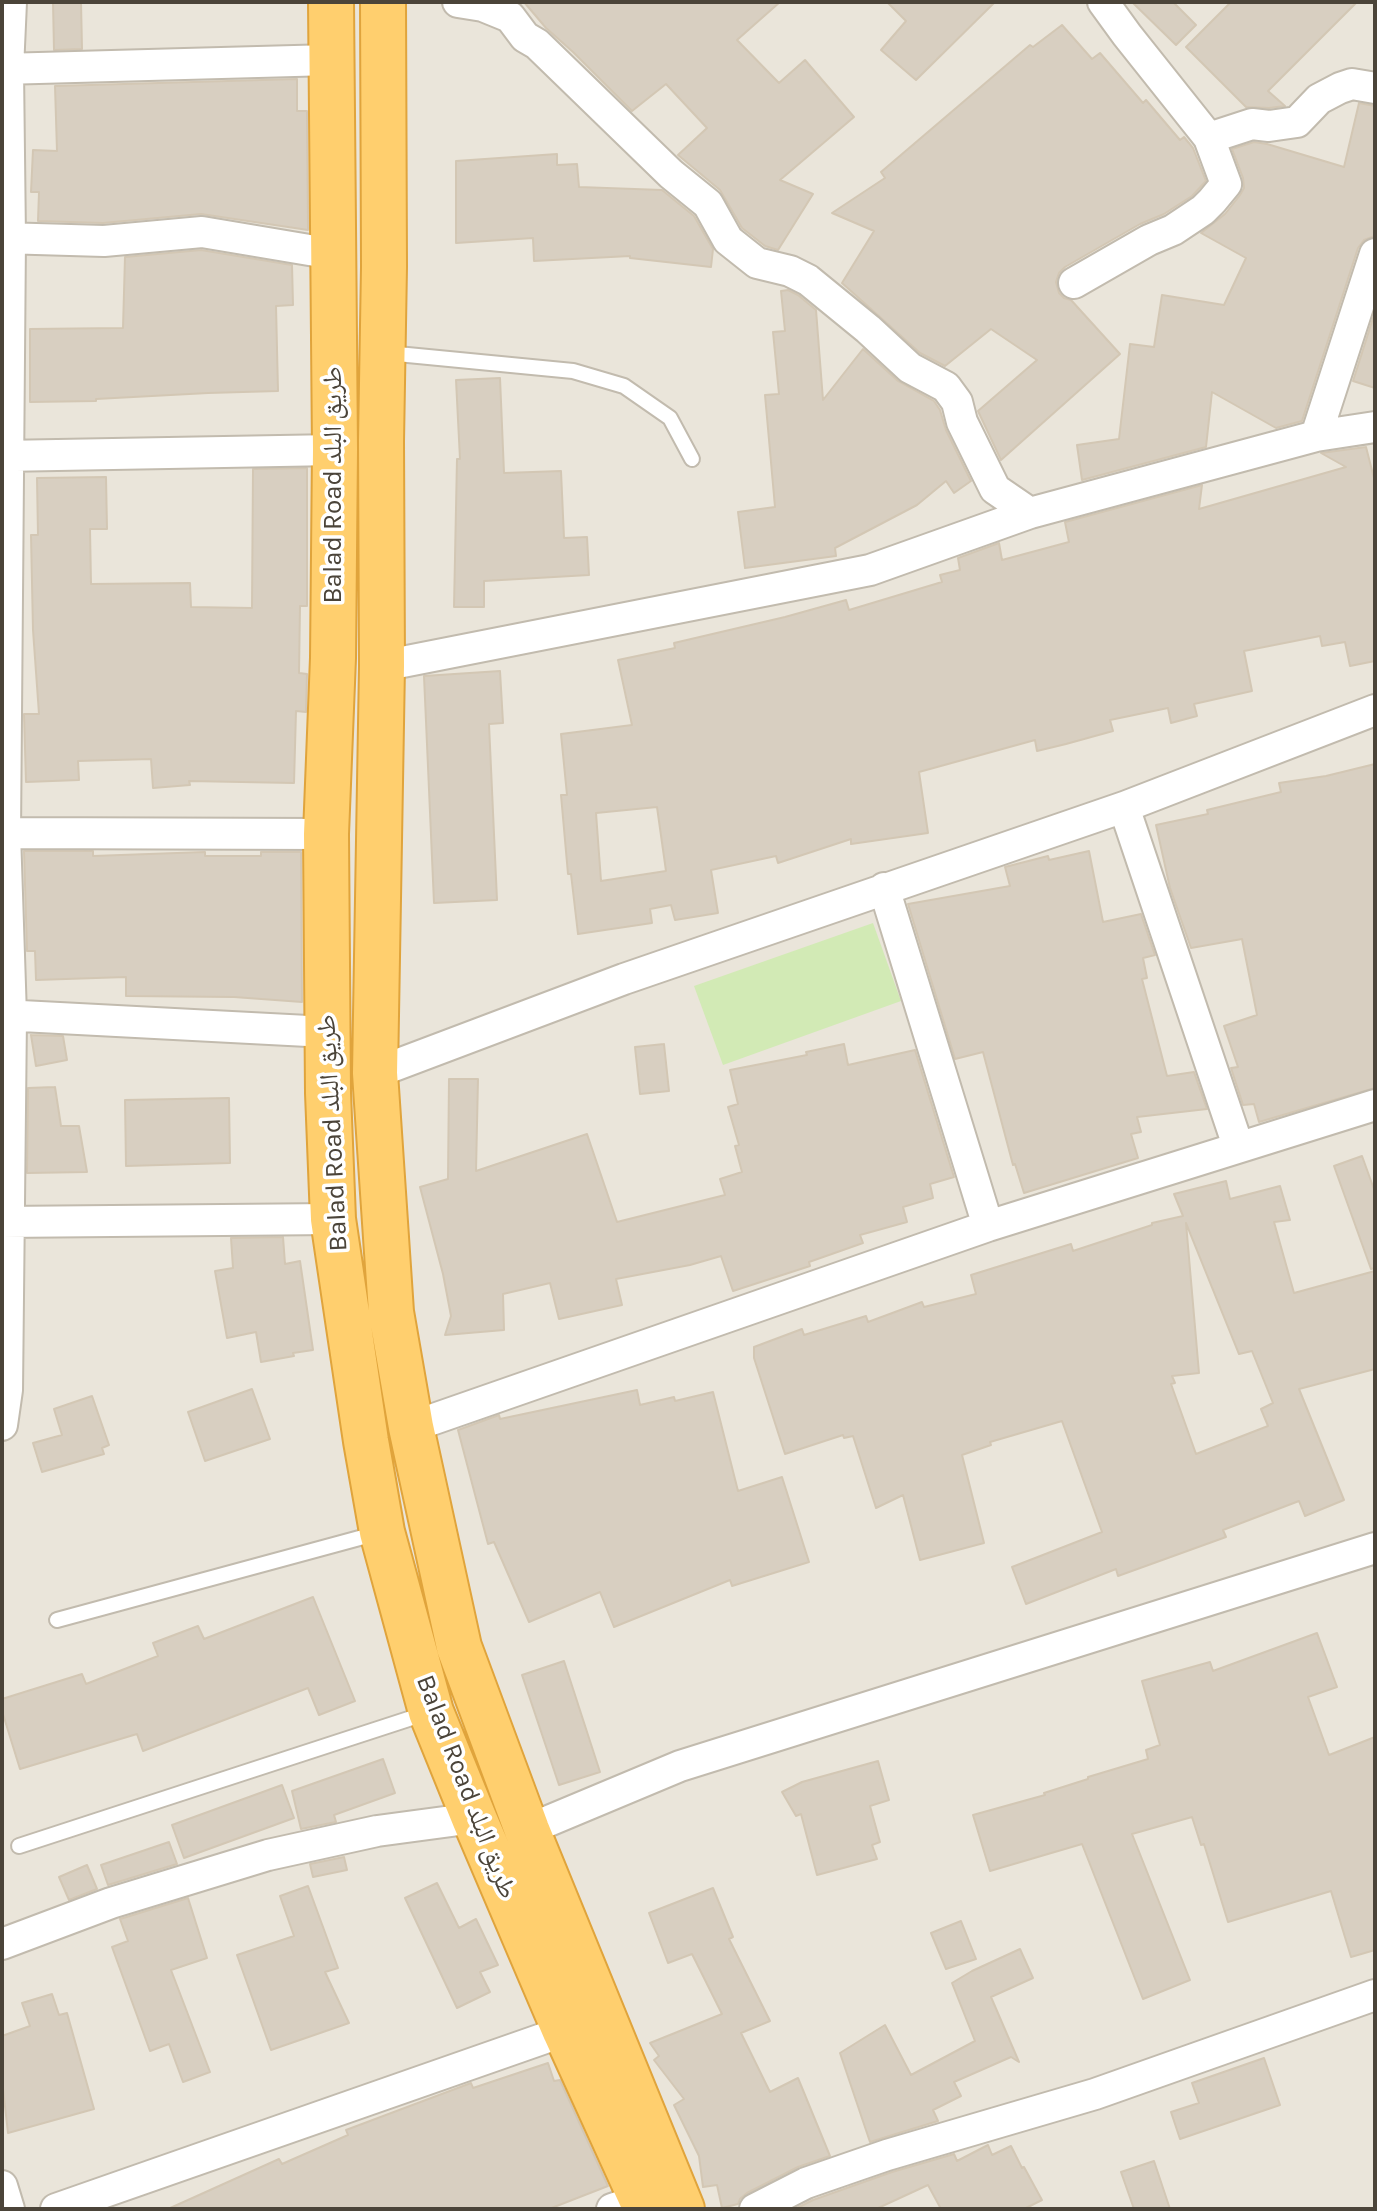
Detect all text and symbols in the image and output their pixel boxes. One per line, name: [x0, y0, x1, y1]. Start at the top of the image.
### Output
street label: Balad Road طريق البلد: [318, 366, 350, 604]
street label: Balad Road طريق البلد: [311, 1014, 355, 1252]
street label: Balad Road طريق البلد: [409, 1671, 523, 1903]

